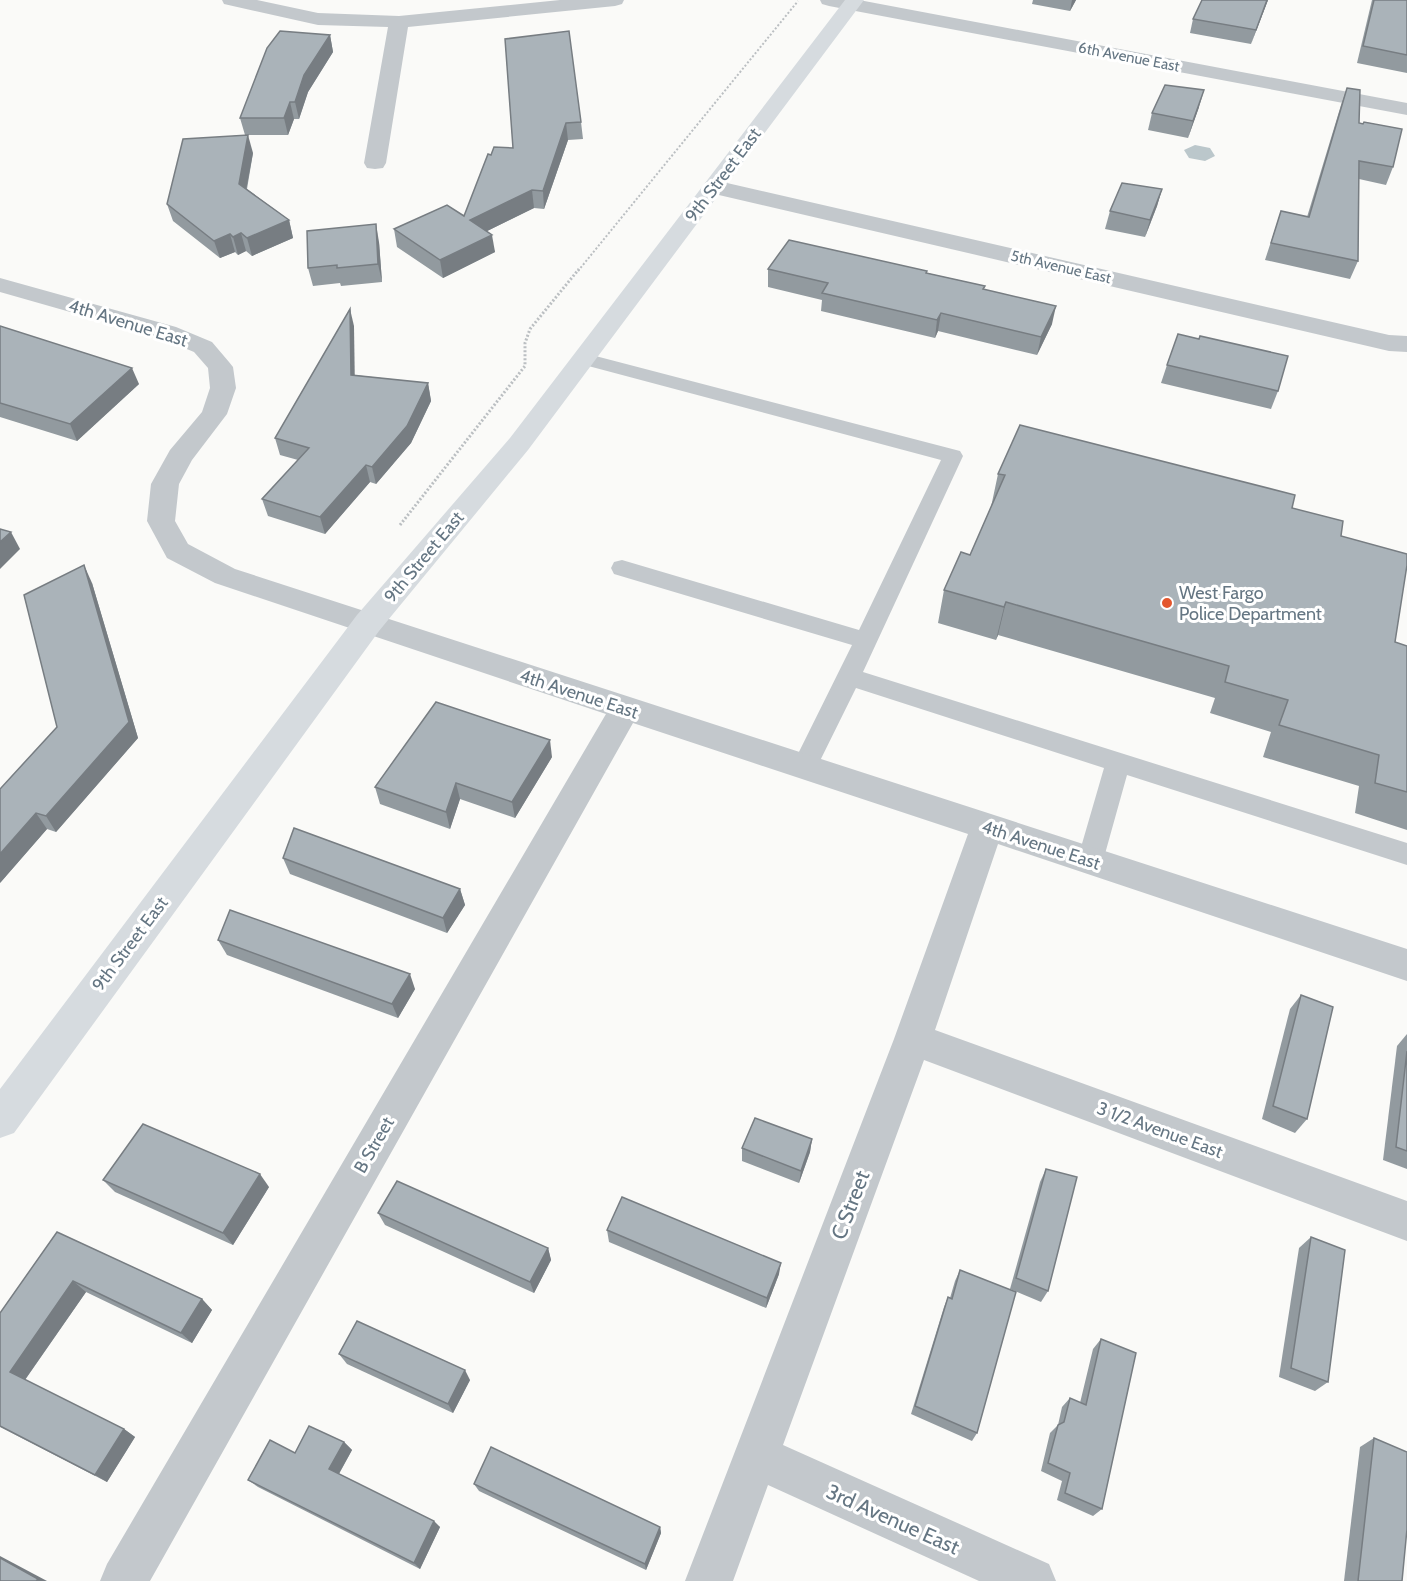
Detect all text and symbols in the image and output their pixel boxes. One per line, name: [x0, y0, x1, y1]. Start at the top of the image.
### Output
street label: 6th Avenue East: [1077, 38, 1181, 76]
street label: 9th Street East: [680, 123, 766, 227]
street label: 5th Avenue East: [1009, 247, 1113, 287]
street label: 4th Avenue East: [66, 294, 190, 352]
street label: 9th Street East: [379, 507, 469, 607]
place label: West Fargo Police Department: [1179, 582, 1322, 625]
marker: West Fargo Police Department: [1160, 596, 1174, 610]
street label: 4th Avenue East: [517, 664, 641, 724]
street label: 4th Avenue East: [979, 815, 1103, 875]
street label: 9th Street East: [87, 892, 173, 996]
street label: 3 1/2 Avenue East: [1094, 1097, 1226, 1163]
street label: B Street: [349, 1113, 399, 1177]
street label: C Street: [825, 1167, 875, 1243]
street label: 3rd Avenue East: [823, 1479, 963, 1559]

